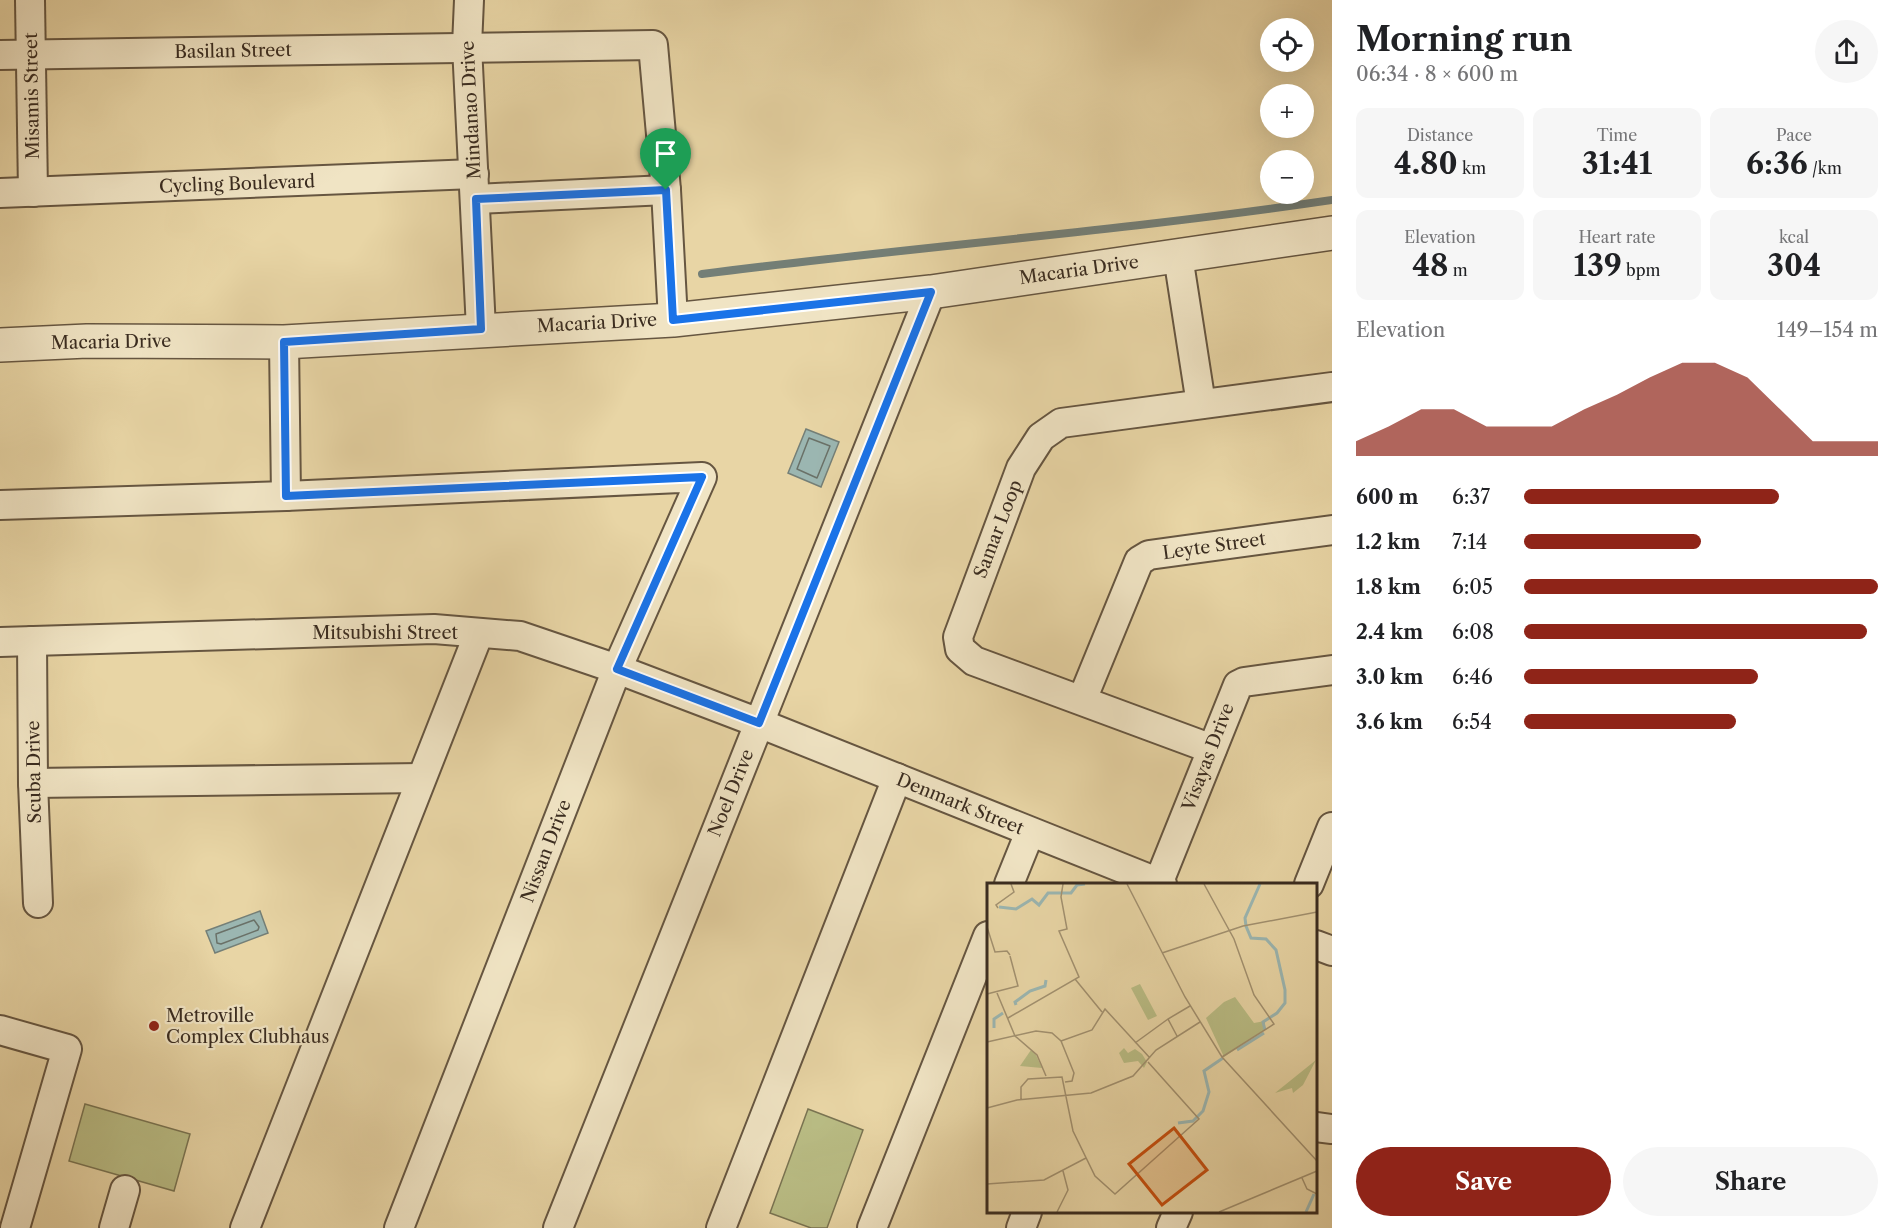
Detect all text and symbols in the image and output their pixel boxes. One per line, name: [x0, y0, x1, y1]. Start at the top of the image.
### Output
map controls: [1260, 18, 1314, 204]
button: locate: [1260, 18, 1314, 72]
text: Morning run: [1356, 19, 1572, 60]
button: share: [1815, 20, 1878, 83]
street label: Misamis Street: [20, 32, 44, 160]
street label: Basilan Street: [174, 39, 292, 63]
street label: Mindanao Drive: [456, 40, 486, 180]
text: 06:34 · 8 × 600 m: [1356, 62, 1518, 86]
button: +: [1260, 84, 1314, 138]
text: Distance: [1407, 125, 1473, 145]
text: Time: [1597, 125, 1637, 145]
text: Pace: [1776, 125, 1812, 145]
pin: [640, 128, 691, 190]
icon: arrive: [649, 137, 682, 170]
text: 4.80: [1394, 145, 1458, 182]
text: 31:41: [1582, 145, 1652, 182]
text: 6:36: [1746, 145, 1808, 182]
button: −: [1260, 150, 1314, 204]
text: km: [1458, 158, 1486, 178]
text: /km: [1808, 158, 1842, 178]
street label: Cycling Boulevard: [159, 170, 315, 198]
text: Elevation: [1404, 227, 1476, 247]
text: Heart rate: [1578, 227, 1656, 247]
text: kcal: [1779, 227, 1809, 247]
text: 48: [1412, 247, 1449, 284]
text: 139: [1573, 247, 1622, 284]
text: 304: [1767, 247, 1821, 284]
street label: Macaria Drive: [1018, 251, 1140, 289]
text: m: [1449, 260, 1468, 280]
text: bpm: [1622, 260, 1661, 280]
street label: Macaria Drive: [536, 309, 658, 337]
text: Elevation: [1356, 318, 1445, 342]
text: 149–154 m: [1777, 318, 1878, 342]
street label: Macaria Drive: [51, 330, 171, 354]
street label: Samar Loop: [969, 477, 1027, 581]
text: 600 m: [1356, 485, 1418, 509]
text: 6:37: [1452, 485, 1490, 509]
street label: Leyte Street: [1161, 528, 1268, 564]
text: 1.2 km: [1356, 530, 1420, 554]
text: 7:14: [1452, 530, 1487, 554]
text: 1.8 km: [1356, 575, 1421, 599]
text: 6:05: [1452, 575, 1493, 599]
text: 2.4 km: [1356, 620, 1423, 644]
text: 6:08: [1452, 620, 1494, 644]
street label: Mitsubishi Street: [312, 622, 458, 644]
text: 3.0 km: [1356, 665, 1423, 689]
text: 6:46: [1452, 665, 1493, 689]
street label: Visayas Drive: [1177, 700, 1239, 815]
text: 3.6 km: [1356, 710, 1423, 734]
text: 6:54: [1452, 710, 1492, 734]
street label: Scuba Drive: [22, 720, 46, 824]
street label: Noel Drive: [703, 746, 759, 840]
street label: Denmark Street: [893, 768, 1028, 840]
street label: Nissan Drive: [516, 797, 576, 905]
inset map: [987, 883, 1317, 1213]
place label: Metroville Complex Clubhaus: [166, 1005, 329, 1048]
marker: Metroville Complex Clubhaus: [147, 1019, 161, 1033]
button: Save: [1356, 1147, 1611, 1216]
button: Share: [1623, 1147, 1878, 1216]

